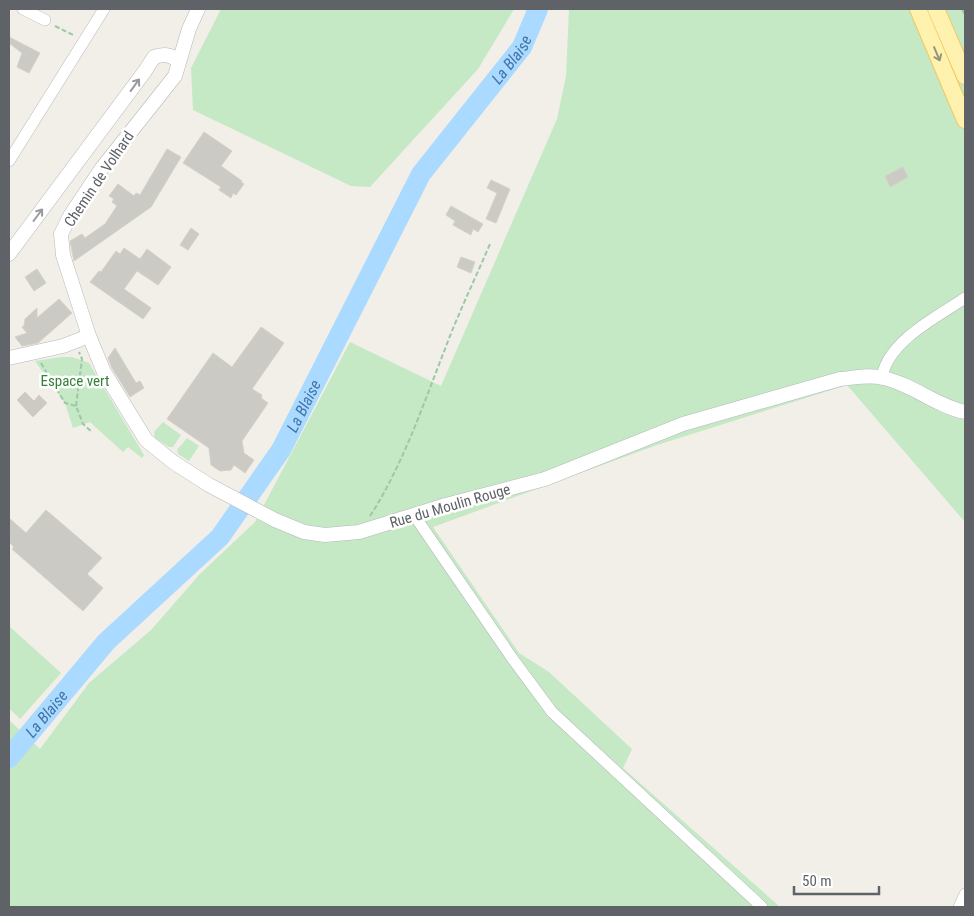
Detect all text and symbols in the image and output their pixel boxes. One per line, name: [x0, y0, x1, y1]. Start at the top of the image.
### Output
water label: La Blaise: [487, 32, 535, 87]
one-way arrow: [933, 46, 943, 61]
one-way arrow: [130, 78, 140, 92]
street label: Chemin de Volhard: [60, 128, 138, 230]
one-way arrow: [33, 208, 43, 222]
park label: Espace vert: [40, 372, 110, 390]
water label: La Blaise: [282, 377, 325, 435]
street label: Rue du Moulin Rouge: [388, 480, 512, 532]
water label: La Blaise: [21, 686, 71, 741]
scale bar: [794, 864, 879, 896]
text: 50 m: [802, 872, 832, 890]

